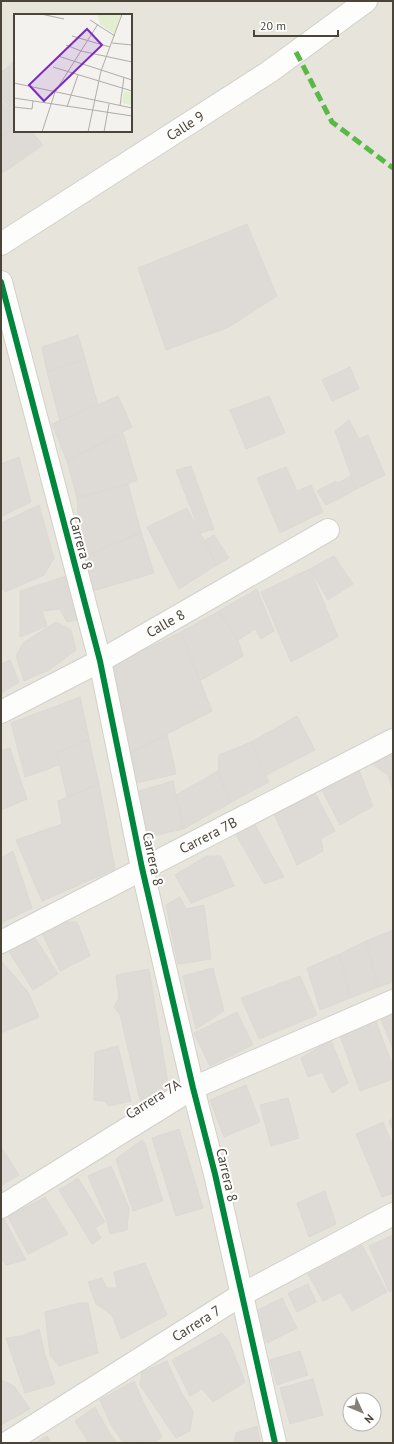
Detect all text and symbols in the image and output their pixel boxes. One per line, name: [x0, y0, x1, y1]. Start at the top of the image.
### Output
scale bar: [254, 12, 338, 38]
inset map: [14, 14, 132, 132]
text: 20 m: [260, 18, 286, 33]
street label: Calle 9: [163, 107, 208, 144]
street label: Carrera 8: [65, 514, 97, 572]
street label: Calle 8: [143, 605, 188, 641]
street label: Carrera 7B: [176, 813, 240, 858]
street label: Carrera 8: [139, 831, 167, 887]
street label: Carrera 7A: [122, 1075, 185, 1123]
street label: Carrera 8: [212, 1146, 242, 1204]
street label: Carrera 7: [168, 1301, 224, 1345]
north arrow: [342, 1392, 382, 1432]
text: N: [362, 1411, 377, 1426]

